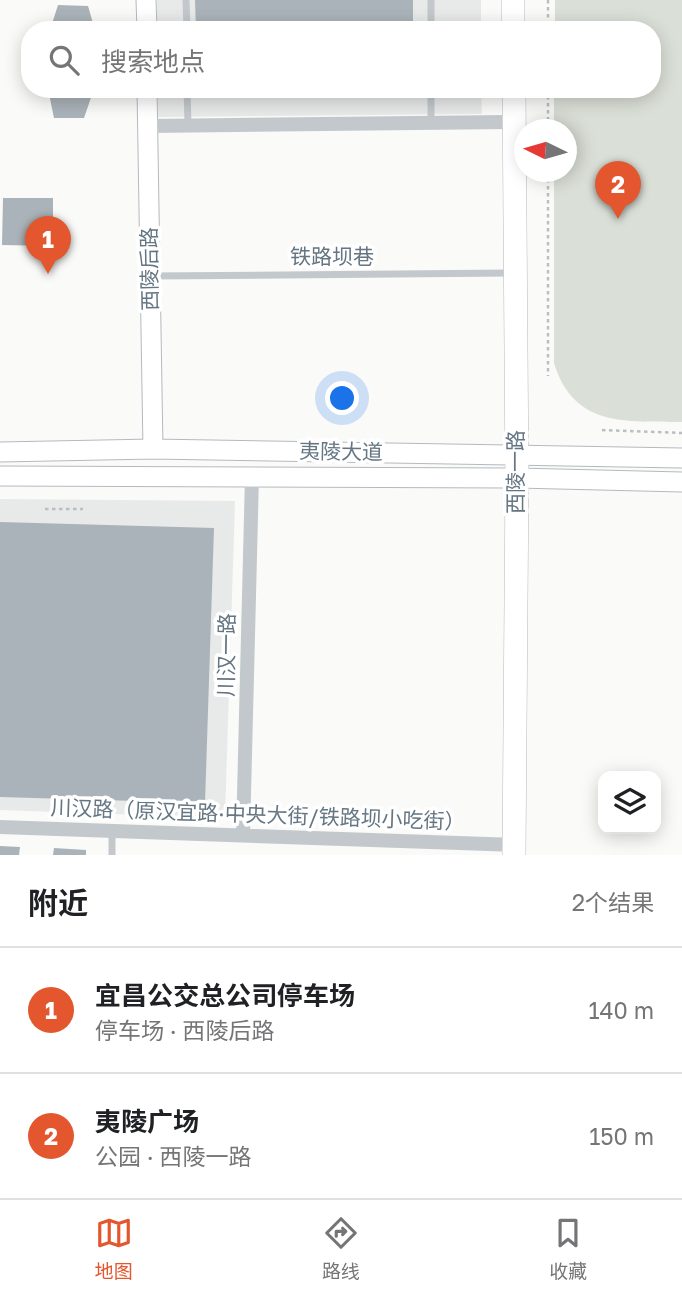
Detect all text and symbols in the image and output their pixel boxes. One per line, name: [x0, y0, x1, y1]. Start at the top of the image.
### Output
search box: [21, 21, 661, 98]
icon: search: [45, 41, 83, 79]
text: 搜索地点: [101, 46, 205, 77]
north arrow: [514, 119, 577, 182]
pin: 2: [595, 161, 641, 219]
pin: 1: [25, 216, 71, 274]
street label: 西陵后路: [135, 227, 163, 311]
street label: 铁路坝巷: [290, 243, 374, 269]
your location: [325, 381, 359, 415]
street label: 西陵一路: [502, 430, 528, 514]
street label: 夷陵大道: [299, 437, 383, 465]
street label: 川汉一路: [212, 613, 240, 697]
map controls: [598, 771, 661, 834]
button: layers: [598, 771, 661, 834]
street label: 川汉路（原汉宜路·中央大街/铁路坝小吃街）: [50, 794, 466, 834]
text: 附近: [28, 885, 88, 921]
text: 2个结果: [572, 888, 654, 916]
text: 宜昌公交总公司停车场: [95, 980, 355, 1011]
text: 1: [45, 996, 57, 1024]
text: 140 m: [588, 996, 654, 1024]
text: 停车场 · 西陵后路: [95, 1016, 274, 1044]
text: 夷陵广场: [95, 1106, 199, 1137]
text: 2: [44, 1122, 58, 1150]
text: 150 m: [589, 1122, 654, 1150]
text: 公园 · 西陵一路: [95, 1142, 251, 1170]
tab: 地图: [95, 1214, 133, 1283]
tab: 路线: [322, 1214, 360, 1283]
tab: 收藏: [549, 1214, 587, 1283]

